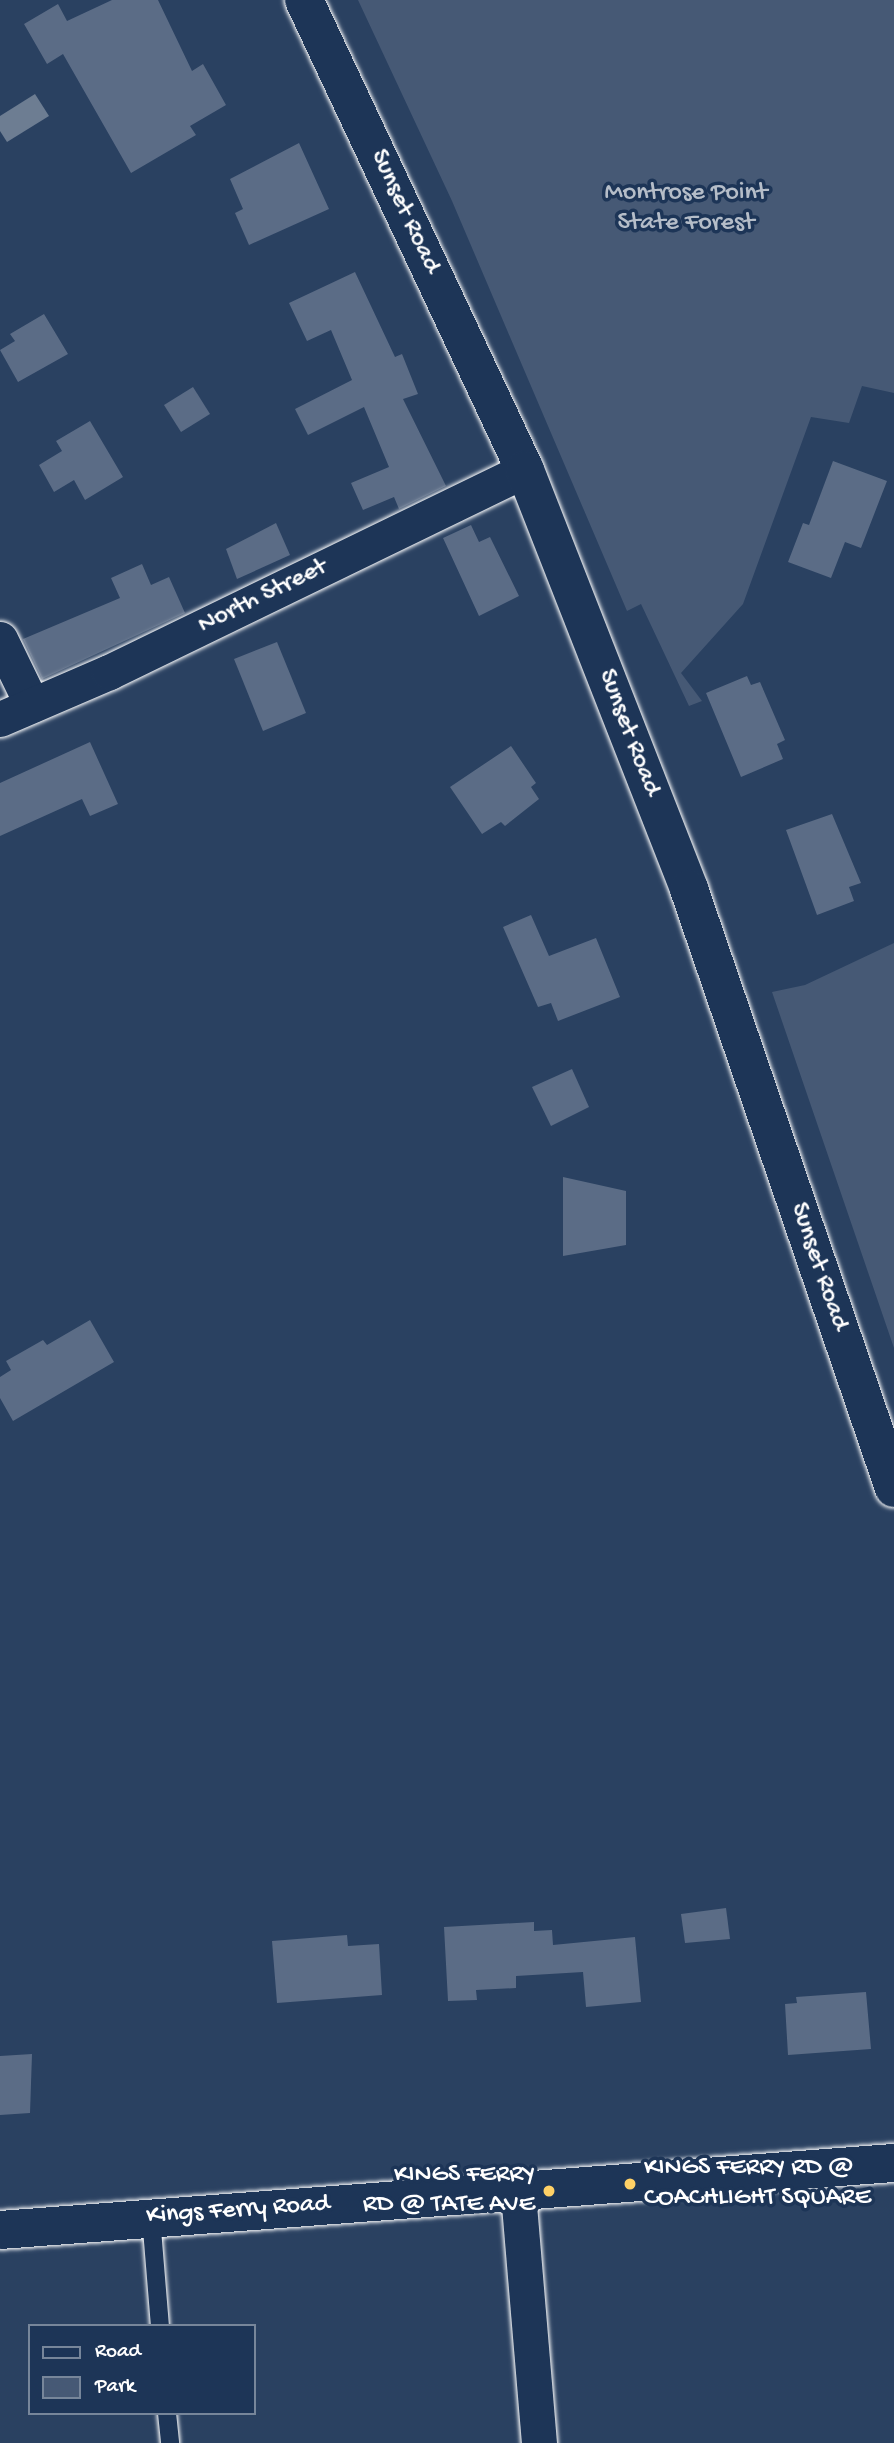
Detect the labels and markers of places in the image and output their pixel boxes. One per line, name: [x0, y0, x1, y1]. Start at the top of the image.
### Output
place label: KINGS FERRY RD @ COACHLIGHT SQUARE: [644, 2153, 871, 2214]
place label: KINGS FERRY RD @ TATE AVE: [363, 2160, 535, 2222]
marker: KINGS FERRY RD @ COACHLIGHT SQUARE: [622, 2176, 638, 2192]
marker: KINGS FERRY RD @ TATE AVE: [541, 2183, 557, 2199]

